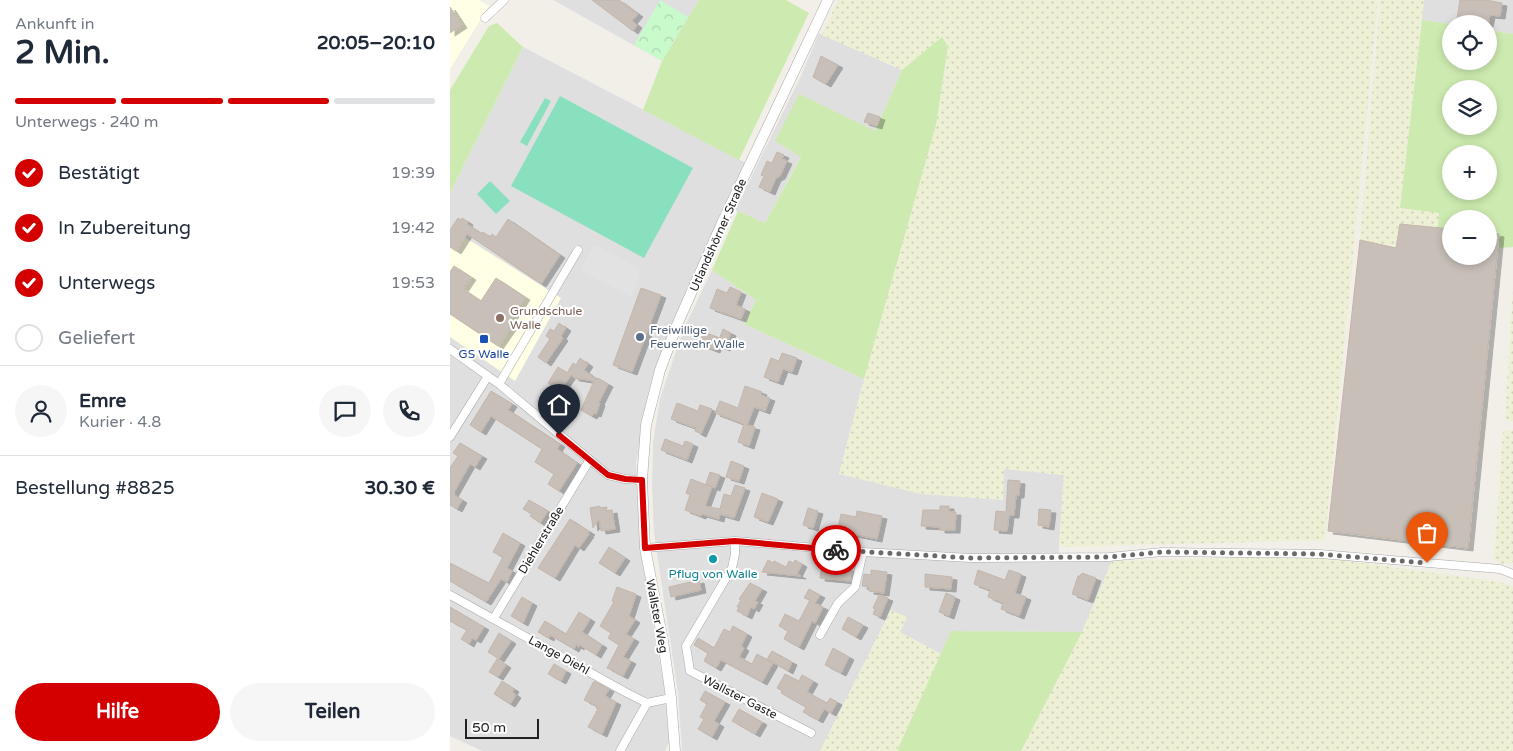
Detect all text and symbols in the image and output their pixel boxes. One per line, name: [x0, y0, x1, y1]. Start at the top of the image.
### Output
text: Ankunft in: [15, 14, 95, 34]
map controls: [1442, 15, 1497, 265]
button: locate: [1442, 15, 1497, 70]
text: 20:05–20:10: [317, 32, 435, 54]
text: 2 Min.: [15, 34, 110, 72]
button: layers: [1442, 80, 1497, 135]
text: Unterwegs · 240 m: [15, 112, 158, 132]
button: +: [1442, 145, 1497, 200]
icon: check: [15, 159, 43, 187]
text: Bestätigt: [58, 162, 140, 184]
text: 19:39: [391, 163, 435, 183]
street label: Utlandshörner Straße: [687, 176, 749, 294]
button: −: [1442, 210, 1497, 265]
icon: check: [15, 214, 43, 242]
text: In Zubereitung: [58, 217, 191, 239]
text: 19:42: [391, 218, 435, 238]
icon: check: [15, 269, 43, 297]
text: Unterwegs: [58, 272, 155, 294]
text: 19:53: [391, 273, 435, 293]
place label: Grundschule Walle: [510, 304, 583, 332]
marker: Grundschule Walle: [494, 312, 506, 324]
place label: Freiwillige Feuerwehr Walle: [650, 323, 745, 351]
text: Geliefert: [58, 327, 135, 349]
marker: Freiwillige Feuerwehr Walle: [634, 331, 646, 343]
marker: GS Walle: [478, 333, 490, 345]
place label: GS Walle: [459, 347, 510, 361]
pin: [538, 384, 580, 435]
button: person: [15, 385, 67, 437]
button: chat: [319, 385, 371, 437]
button: phone: [383, 385, 435, 437]
text: Emre: [79, 390, 126, 412]
icon: home: [545, 391, 573, 419]
text: Kurier · 4.8: [79, 412, 161, 432]
text: Bestellung #8825: [15, 477, 175, 499]
text: 30.30 €: [364, 477, 435, 499]
street label: Diehlerstraße: [515, 504, 567, 576]
pin: [1406, 512, 1448, 563]
icon: bag: [1413, 519, 1441, 547]
courier: [811, 525, 861, 575]
icon: bike: [822, 536, 850, 564]
marker: Pflug von Walle: [707, 553, 719, 565]
place label: Pflug von Walle: [669, 567, 758, 581]
street label: Wallster Weg: [643, 578, 671, 654]
street label: Lange Diehl: [526, 633, 592, 677]
street label: Wallster Gaste: [700, 672, 780, 722]
button: Hilfe: [15, 683, 220, 741]
button: Teilen: [230, 683, 435, 741]
scale bar: [465, 716, 539, 739]
text: 50 m: [472, 719, 506, 736]

